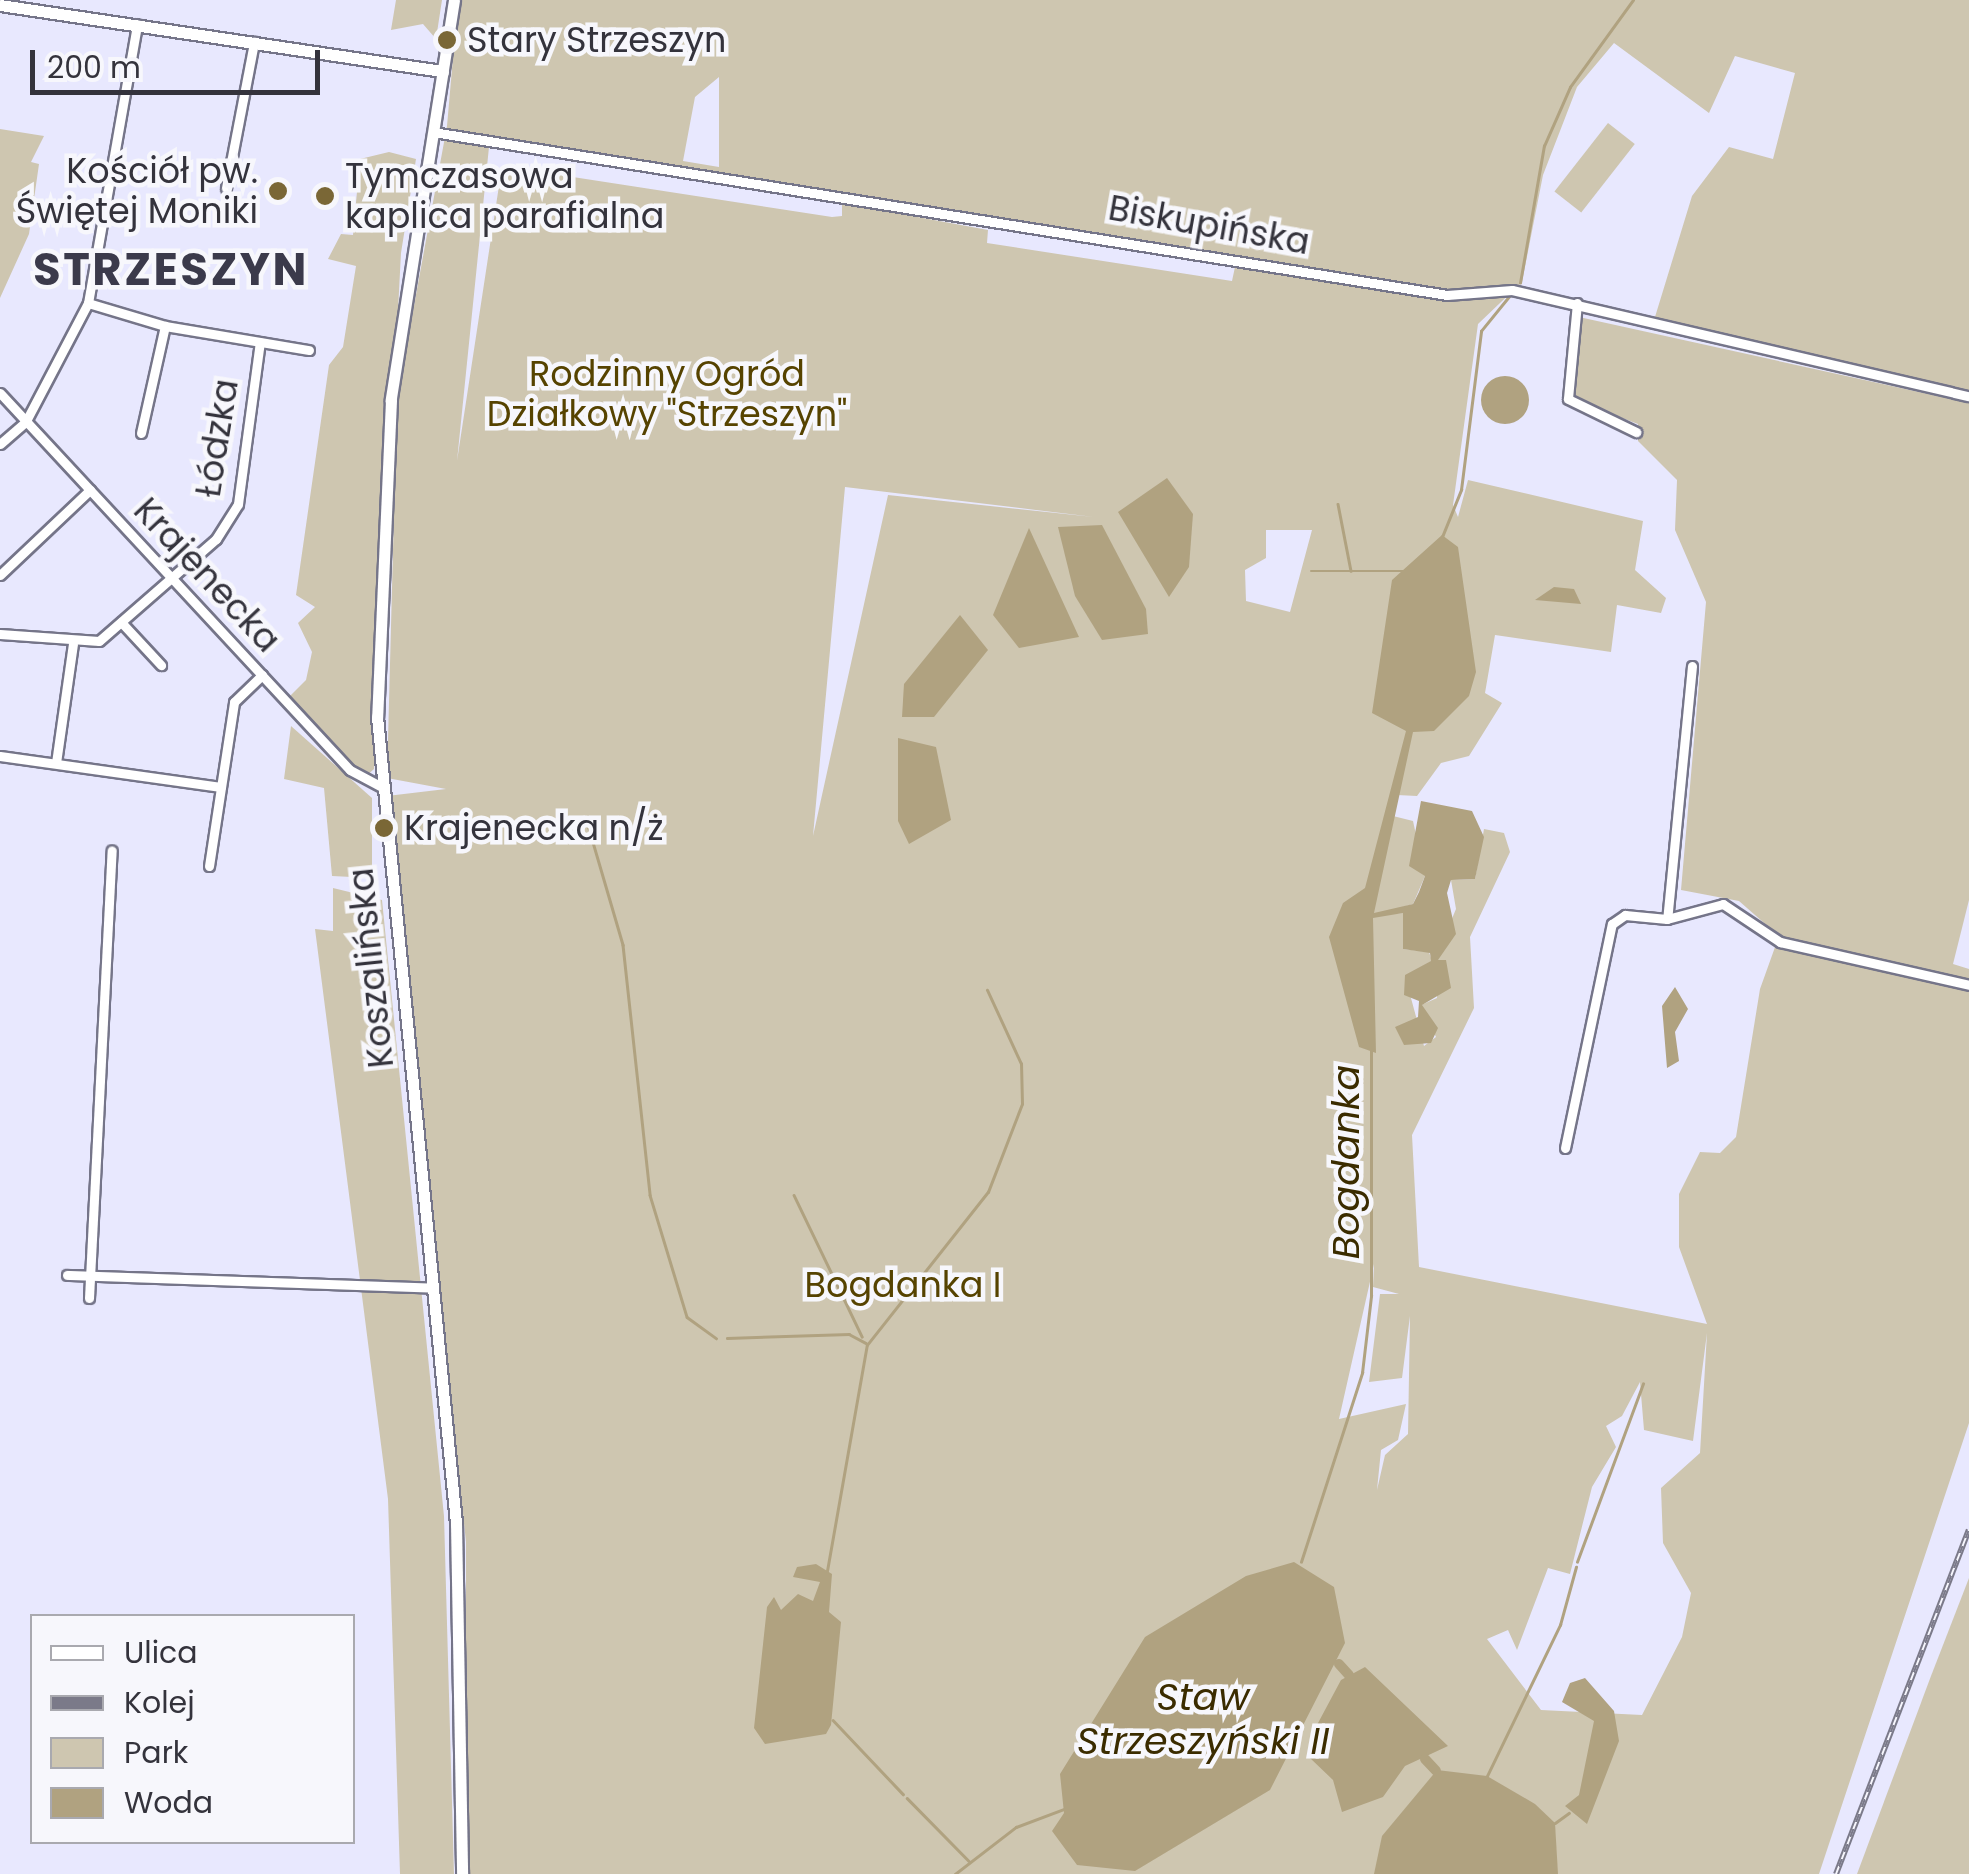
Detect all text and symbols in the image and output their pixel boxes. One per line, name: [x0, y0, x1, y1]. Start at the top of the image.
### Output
place label: Stary Strzeszyn: [467, 19, 726, 61]
marker: Stary Strzeszyn: [436, 29, 458, 51]
scale bar: [35, 30, 325, 92]
text: 200 m: [47, 46, 141, 89]
place label: Kościół pw. Świętej Moniki: [16, 150, 258, 232]
place label: Tymczasowa kaplica parafialna: [345, 155, 664, 237]
marker: Kościół pw. Świętej Moniki: [267, 180, 289, 202]
marker: Tymczasowa kaplica parafialna: [314, 185, 336, 207]
street label: Biskupińska: [1105, 187, 1313, 263]
district label: STRZESZYN: [33, 243, 309, 297]
park label: Rodzinny Ogród Działkowy "Strzeszyn": [487, 353, 847, 435]
street label: Łódzka: [187, 376, 247, 500]
street label: Krajenecka: [125, 489, 289, 661]
place label: Krajenecka n/ż: [404, 807, 663, 849]
marker: Krajenecka n/ż: [373, 817, 395, 839]
street label: Koszalińska: [340, 866, 402, 1070]
water label: Bogdanka: [1323, 1065, 1369, 1259]
park label: Bogdanka I: [805, 1264, 1001, 1306]
legend: [30, 1614, 355, 1844]
text: Ulica: [124, 1631, 198, 1674]
water label: Staw Strzeszyński II: [1077, 1674, 1329, 1764]
text: Kolej: [124, 1681, 195, 1724]
text: Park: [124, 1731, 188, 1774]
text: Woda: [124, 1781, 213, 1824]

